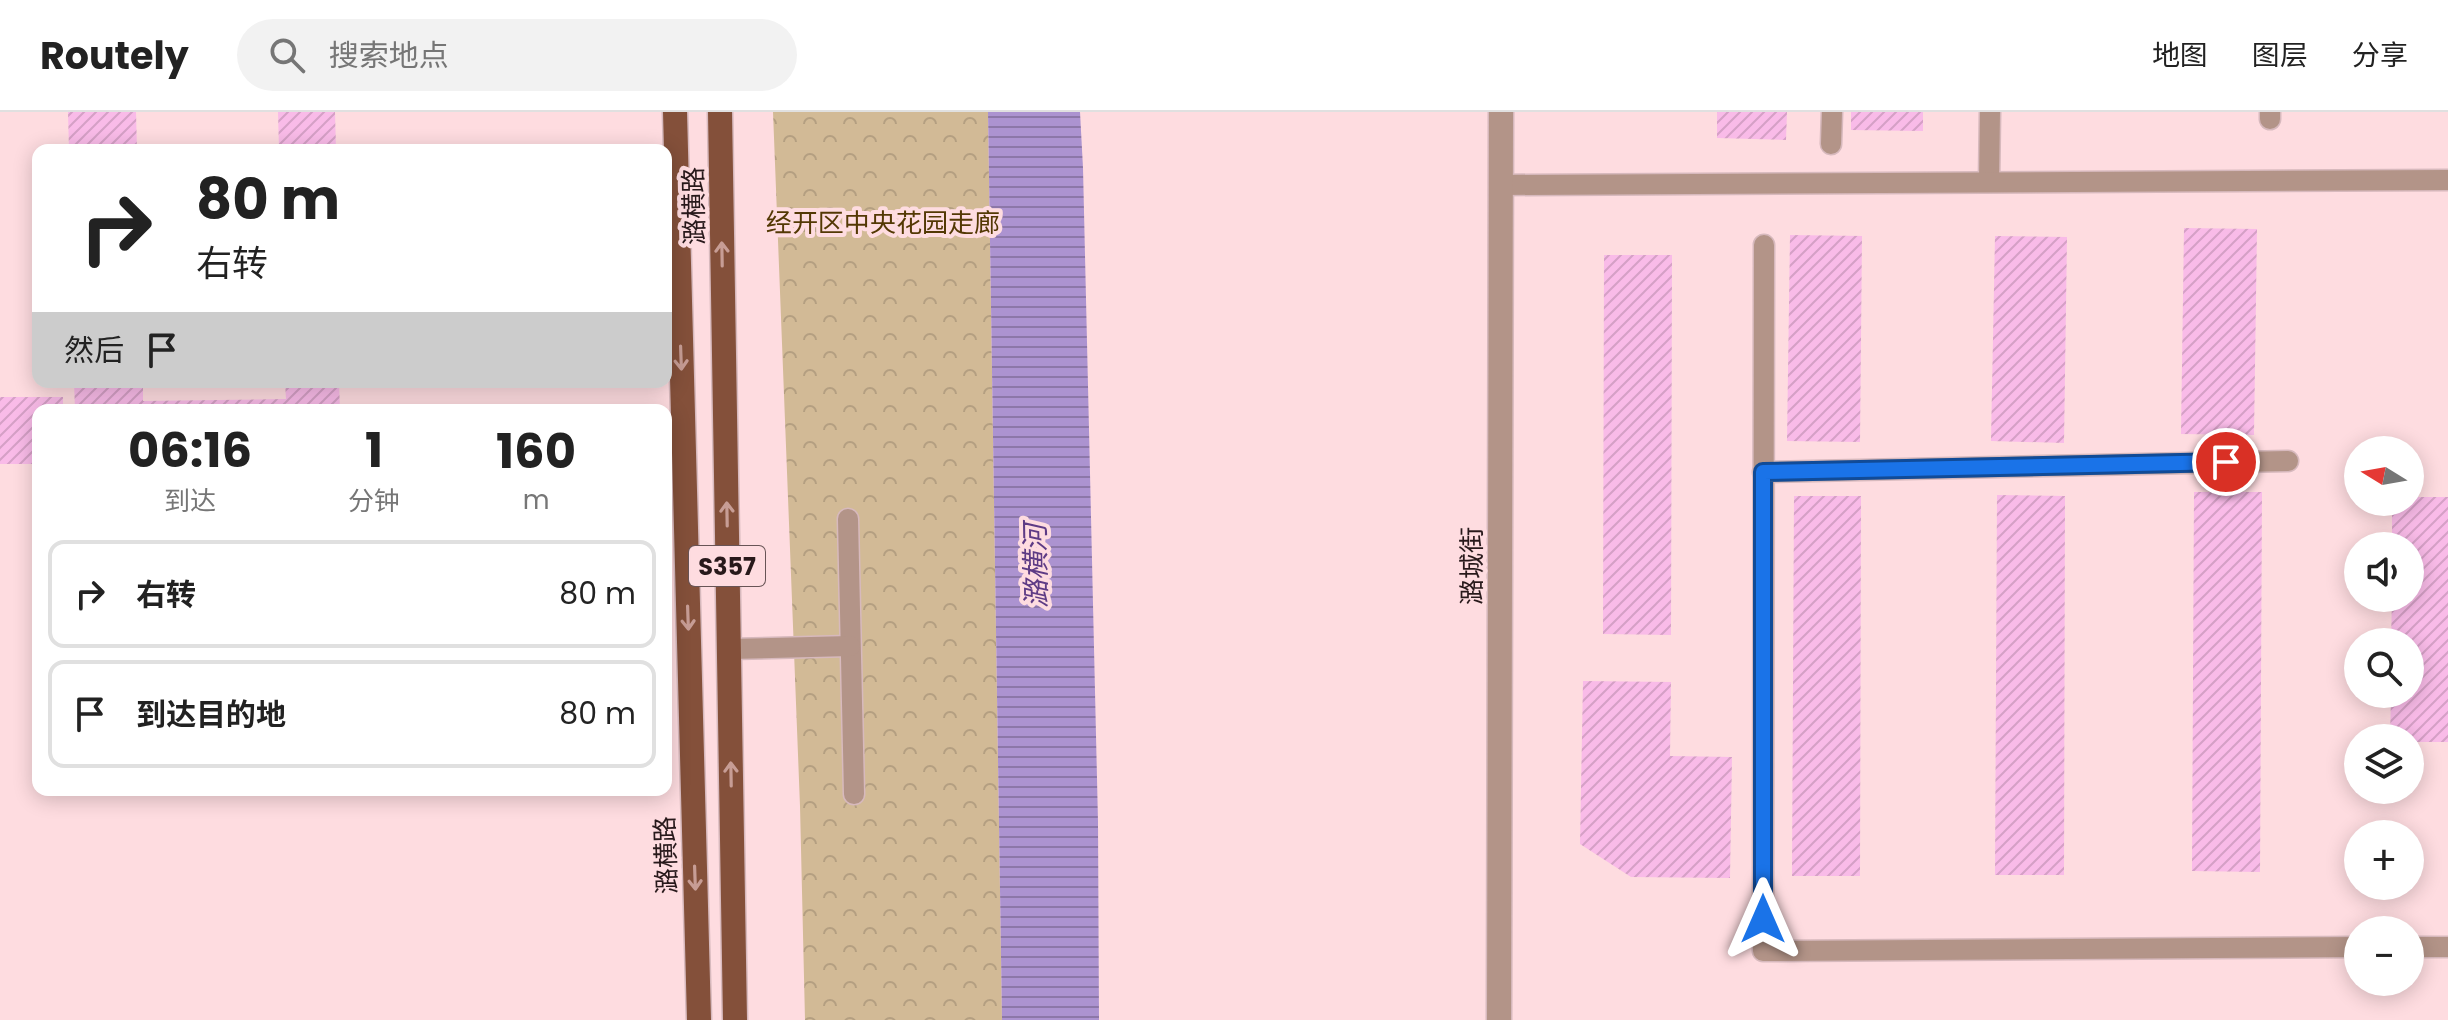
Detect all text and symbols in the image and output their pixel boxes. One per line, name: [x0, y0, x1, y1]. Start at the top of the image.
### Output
search box: [237, 19, 797, 91]
text: Routely: [40, 29, 189, 82]
icon: search: [265, 33, 309, 77]
text: 搜索地点: [329, 34, 449, 77]
text: 地图: [2152, 36, 2208, 75]
text: 图层: [2252, 36, 2308, 75]
text: 分享: [2352, 36, 2408, 75]
text: 80 m: [196, 160, 340, 239]
street label: 潞横路: [675, 167, 713, 245]
icon: right: [64, 176, 168, 280]
park label: 经开区中央花园走廊: [766, 205, 1000, 241]
text: 右转: [196, 238, 268, 289]
one-way arrow: [715, 241, 730, 268]
icon: arrive: [140, 328, 184, 372]
text: 然后: [64, 329, 124, 372]
one-way arrow: [673, 344, 688, 371]
text: 06:16: [128, 417, 252, 484]
text: 1: [365, 417, 383, 484]
text: 160: [496, 418, 576, 485]
pin: [2192, 428, 2260, 496]
north arrow: [2344, 436, 2424, 516]
map controls: [2344, 436, 2424, 996]
icon: arrive: [2204, 440, 2248, 484]
text: m: [523, 482, 549, 518]
text: 到达: [164, 483, 216, 519]
text: 分钟: [348, 483, 400, 519]
one-way arrow: [719, 501, 734, 528]
water label: 潞横河: [1016, 519, 1056, 608]
street label: 潞城街: [1454, 527, 1490, 605]
button: sound: [2344, 532, 2424, 612]
road number: S357: [689, 546, 765, 586]
icon: right: [68, 572, 112, 616]
text: 80 m: [559, 572, 636, 615]
text: 右转: [136, 573, 196, 616]
one-way arrow: [680, 604, 696, 631]
button: search: [2344, 628, 2424, 708]
icon: arrive: [68, 692, 112, 736]
text: 80 m: [559, 692, 636, 735]
text: 到达目的地: [136, 693, 286, 736]
button: layers: [2344, 724, 2424, 804]
one-way arrow: [723, 761, 738, 788]
street label: 潞横路: [647, 815, 685, 895]
button: +: [2344, 820, 2424, 900]
one-way arrow: [687, 864, 703, 891]
position arrow: [1721, 877, 1805, 961]
button: −: [2344, 916, 2424, 996]

